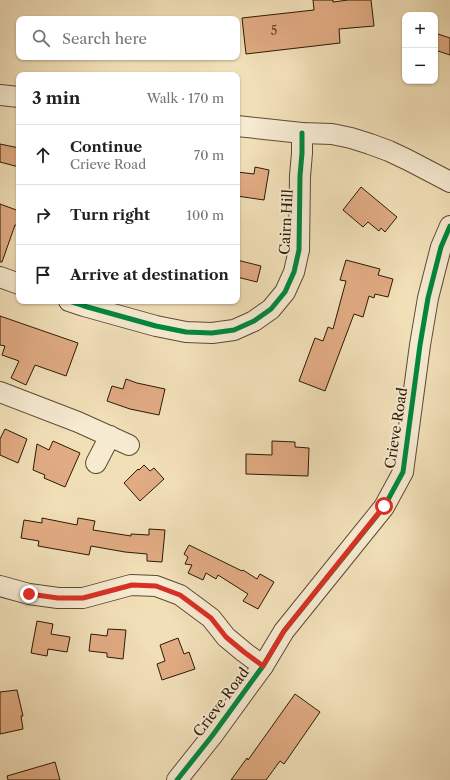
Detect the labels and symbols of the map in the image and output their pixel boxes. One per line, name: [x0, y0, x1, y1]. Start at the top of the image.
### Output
house number: 5: [271, 23, 277, 38]
street label: Cairn Hill: [275, 189, 297, 255]
street label: Crieve Road: [381, 386, 411, 470]
route start: [375, 497, 393, 515]
route end: [20, 585, 38, 603]
street label: Crieve Road: [189, 664, 253, 740]

